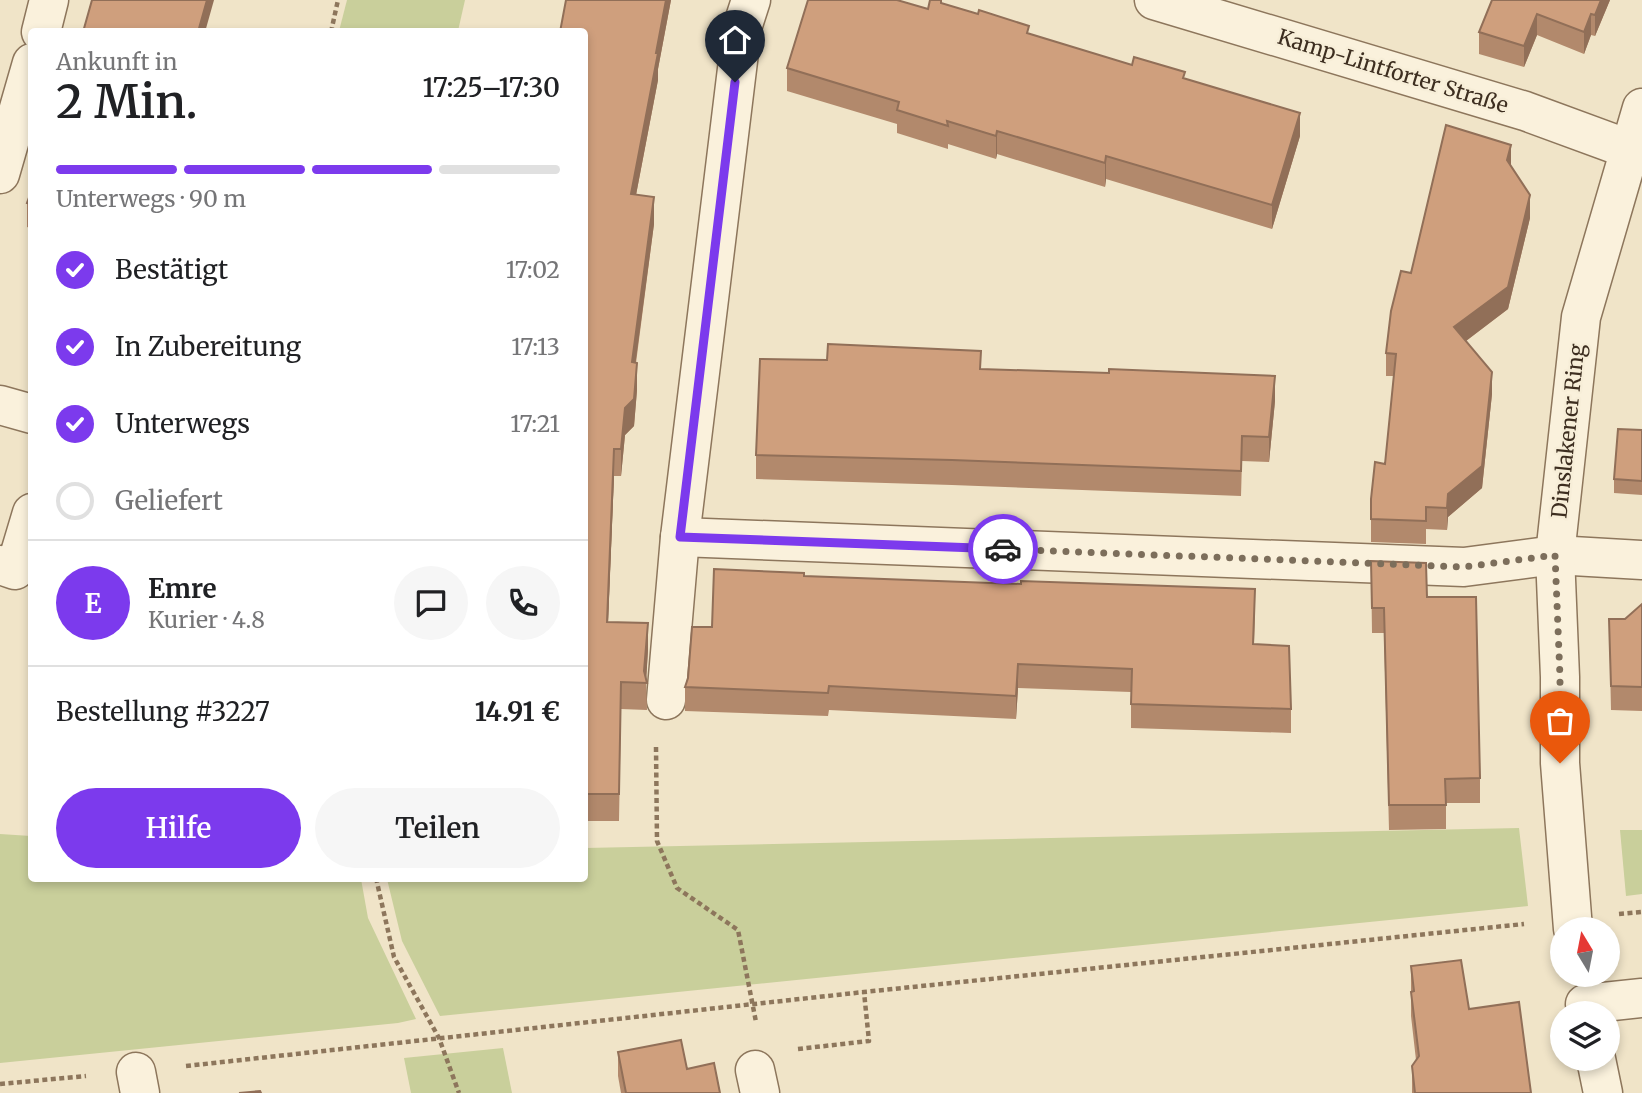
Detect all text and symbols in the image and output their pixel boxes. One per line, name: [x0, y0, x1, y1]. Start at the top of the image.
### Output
pin: [705, 10, 765, 82]
icon: home: [716, 21, 754, 59]
street label: Kamp-Lintforter Straße: [1274, 23, 1512, 119]
text: Ankunft in: [56, 47, 178, 76]
text: 17:25–17:30: [422, 71, 560, 104]
text: 2 Min.: [56, 73, 197, 131]
text: Unterwegs · 90 m: [56, 184, 246, 213]
icon: check: [56, 251, 94, 289]
text: Bestätigt: [115, 253, 228, 286]
text: 17:02: [506, 255, 560, 284]
icon: check: [56, 328, 94, 366]
text: In Zubereitung: [115, 330, 301, 363]
text: 17:13: [511, 332, 560, 361]
street label: Dinslakener Ring: [1545, 342, 1591, 520]
icon: check: [56, 405, 94, 443]
text: Unterwegs: [115, 407, 250, 440]
text: 17:21: [510, 409, 560, 438]
text: Geliefert: [115, 484, 223, 517]
courier: [968, 514, 1038, 584]
icon: car: [984, 530, 1022, 568]
button: chat: [394, 566, 468, 640]
button: phone: [486, 566, 560, 640]
text: Emre: [148, 572, 217, 605]
text: E: [85, 587, 101, 620]
text: Kurier · 4.8: [148, 605, 265, 634]
pin: [1530, 691, 1590, 763]
text: Bestellung #3227: [56, 695, 270, 728]
text: 14.91 €: [475, 695, 560, 728]
icon: bag: [1541, 702, 1579, 740]
button: Hilfe: [56, 788, 301, 868]
button: Teilen: [315, 788, 560, 868]
north arrow: [1550, 917, 1620, 987]
map controls: [1550, 917, 1620, 1071]
button: layers: [1550, 1001, 1620, 1071]

